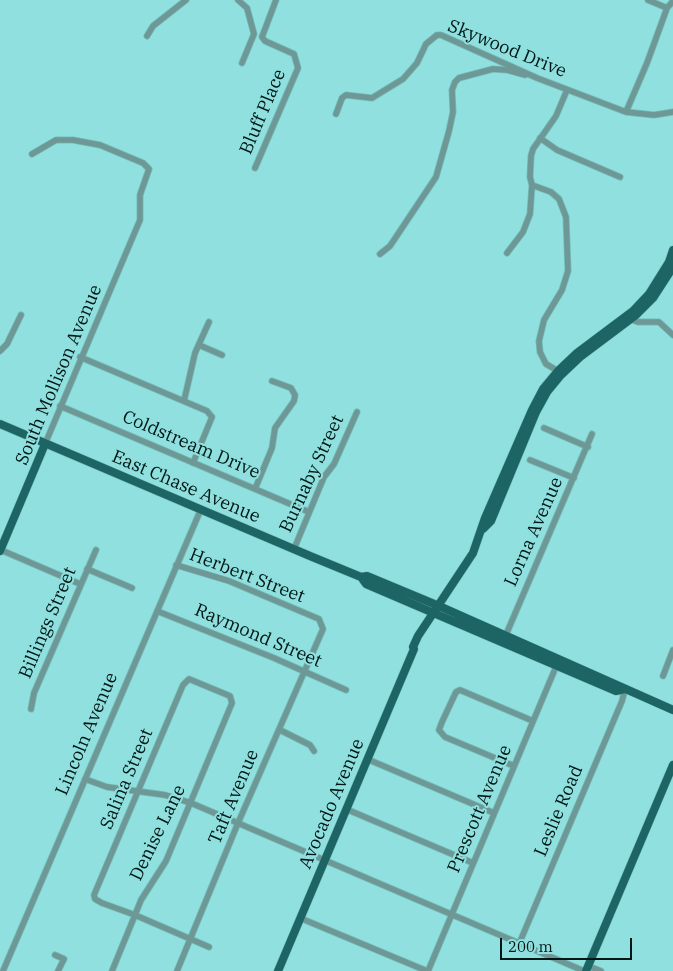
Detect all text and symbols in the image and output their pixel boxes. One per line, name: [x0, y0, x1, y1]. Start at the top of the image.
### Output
street label: Skywood Drive: [444, 15, 570, 83]
street label: Bluff Place: [235, 66, 291, 158]
street label: South Mollison Avenue: [11, 282, 107, 468]
street label: Coldstream Drive: [119, 406, 263, 484]
street label: Burnaby Street: [275, 412, 349, 536]
street label: East Chase Avenue: [109, 446, 263, 528]
street label: Lorna Avenue: [500, 474, 568, 590]
street label: Herbert Street: [186, 544, 308, 608]
street label: Billings Street: [15, 564, 81, 682]
street label: Raymond Street: [191, 600, 325, 672]
street label: Lincoln Avenue: [51, 669, 123, 799]
street label: Salina Street: [96, 725, 158, 833]
street label: Avocado Avenue: [295, 736, 369, 872]
street label: Prescott Avenue: [443, 742, 517, 876]
street label: Taft Avenue: [204, 746, 264, 848]
street label: Leslie Road: [530, 762, 588, 860]
street label: Denise Lane: [126, 782, 190, 884]
scale bar: [503, 928, 636, 960]
text: 200 m: [508, 937, 553, 956]

